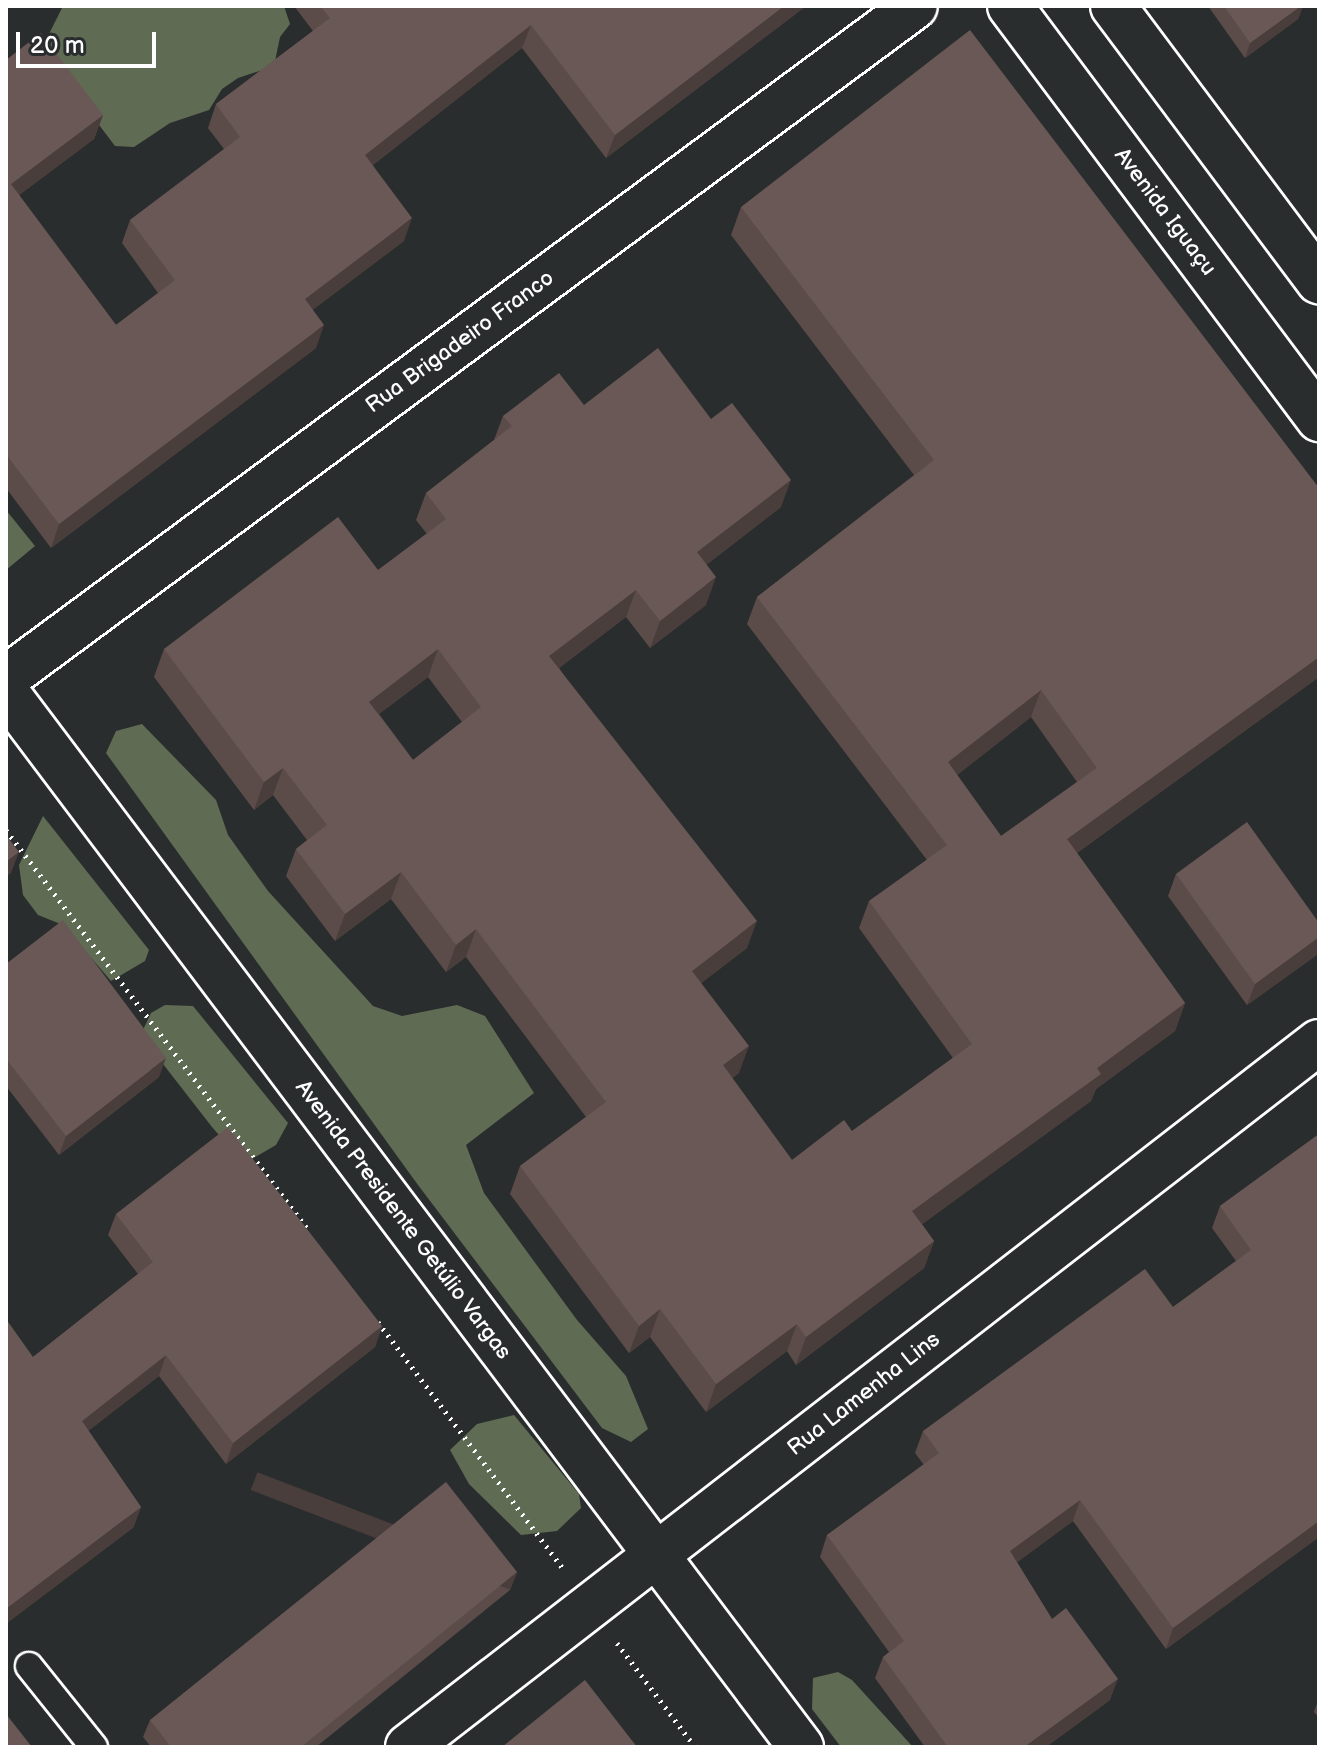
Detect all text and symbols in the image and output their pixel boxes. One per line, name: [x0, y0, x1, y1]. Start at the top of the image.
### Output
scale bar: [20, 16, 160, 66]
text: 20 m: [30, 31, 85, 60]
street label: Avenida Iguaçu: [1108, 143, 1222, 281]
street label: Rua Brigadeiro Franco: [361, 265, 559, 419]
street label: Avenida Presidente Getúlio Vargas: [289, 1075, 517, 1365]
street label: Rua Lamenha Lins: [783, 1326, 945, 1462]

